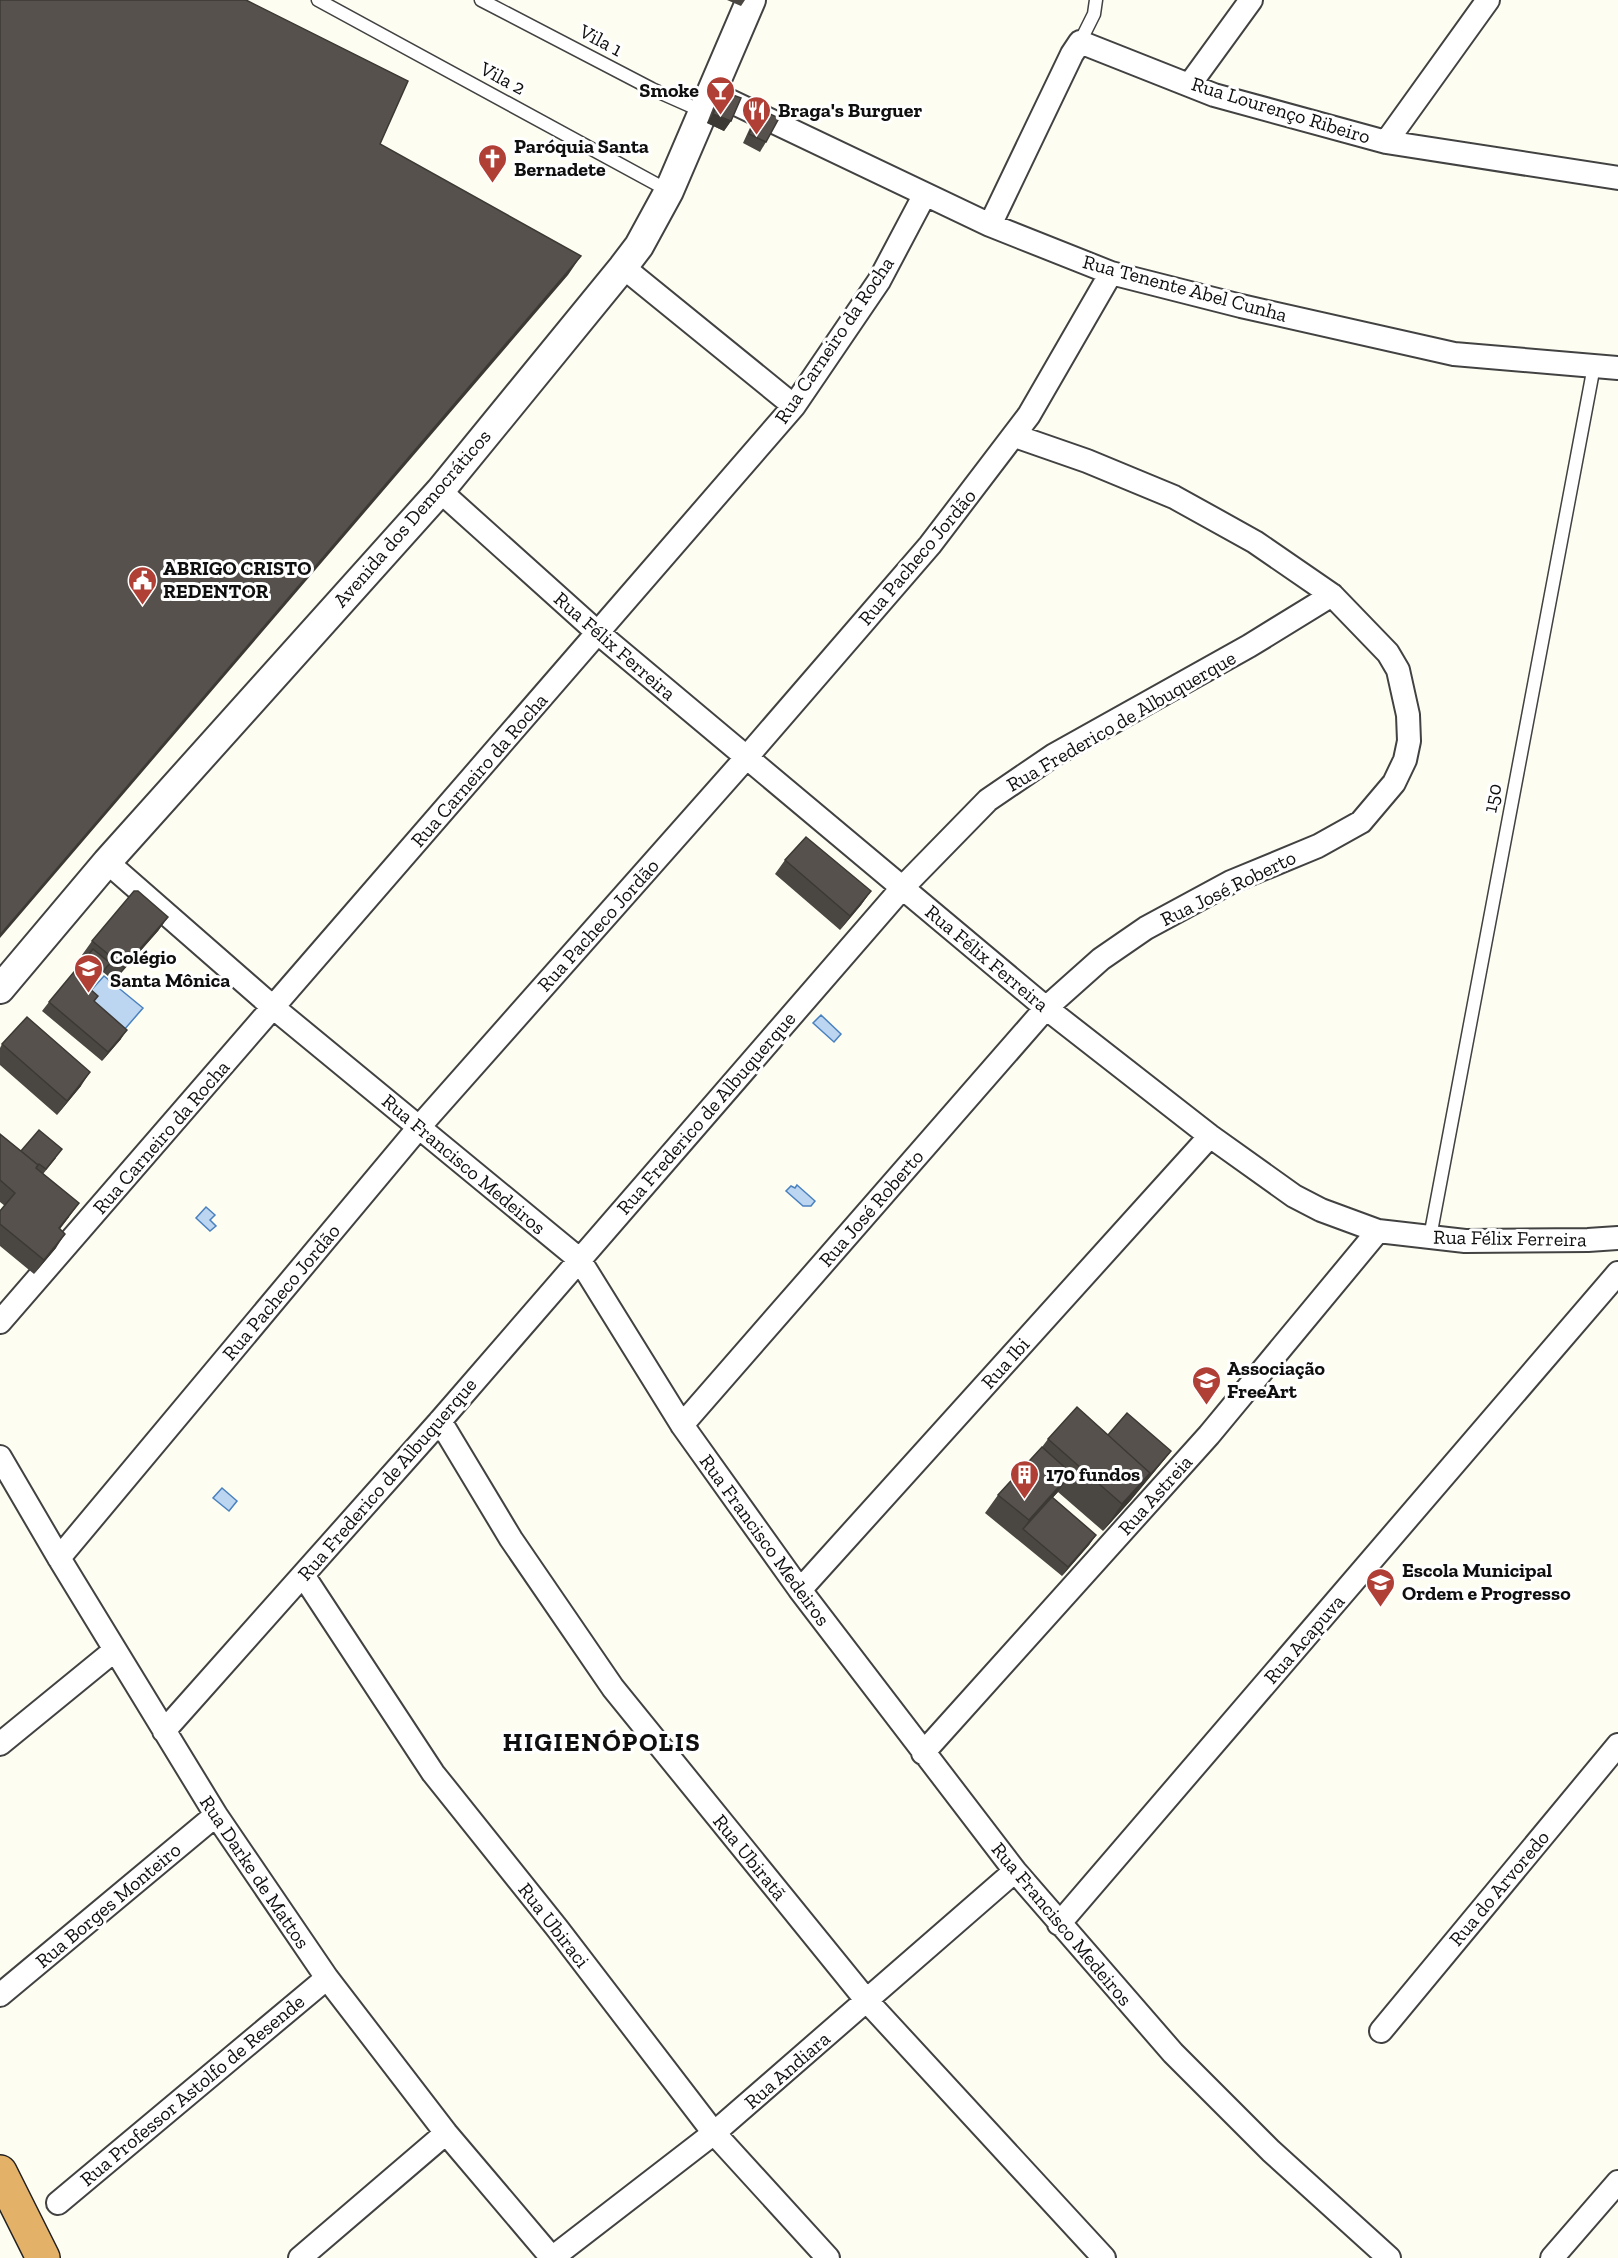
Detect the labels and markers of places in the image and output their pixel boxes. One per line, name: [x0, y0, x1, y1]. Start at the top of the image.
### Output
bar icon: Smoke: [704, 74, 736, 116]
place label: Smoke: [639, 78, 699, 102]
restaurant icon: Braga's Burguer: [741, 94, 773, 136]
place label: Braga's Burguer: [778, 98, 922, 122]
place label: Paróquia Santa Bernadete: [514, 134, 649, 181]
church icon: Paróquia Santa Bernadete: [477, 142, 509, 184]
place label: ABRIGO CRISTO REDENTOR: [163, 556, 311, 603]
public building icon: ABRIGO CRISTO REDENTOR: [126, 564, 158, 606]
place label: Colégio Santa Mônica: [110, 945, 230, 992]
school or university icon: Colégio Santa Mônica: [73, 952, 105, 994]
place label: Associação FreeArt: [1227, 1356, 1326, 1403]
school or university icon: Associação FreeArt: [1190, 1364, 1222, 1406]
building icon: 170 fundos: [1009, 1458, 1041, 1500]
place label: 170 fundos: [1046, 1462, 1140, 1486]
place label: Escola Municipal Ordem e Progresso: [1402, 1558, 1571, 1605]
school or university icon: Escola Municipal Ordem e Progresso: [1365, 1566, 1397, 1608]

